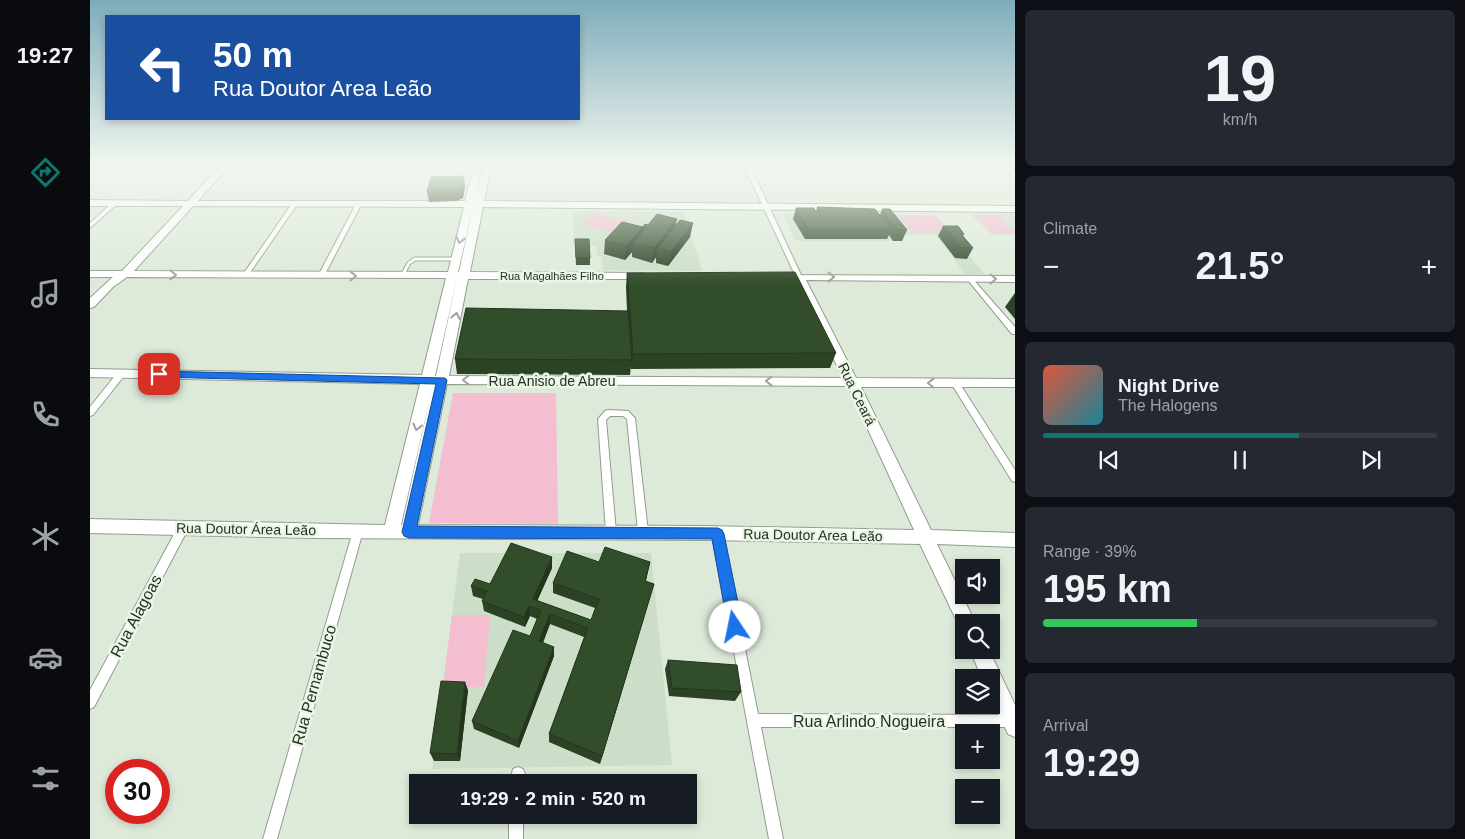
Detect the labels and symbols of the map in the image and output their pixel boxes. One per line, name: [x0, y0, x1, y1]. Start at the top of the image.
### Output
one-way arrow: [455, 235, 466, 244]
one-way arrow: [170, 269, 178, 280]
street label: Rua Magalhães Filho: [500, 270, 604, 282]
one-way arrow: [350, 271, 358, 281]
one-way arrow: [828, 272, 835, 282]
one-way arrow: [990, 273, 998, 284]
one-way arrow: [450, 311, 460, 320]
pin: [138, 353, 180, 395]
street label: Rua Ceará: [835, 360, 879, 428]
street label: Rua Anisio de Abreu: [489, 373, 615, 389]
one-way arrow: [462, 375, 470, 385]
one-way arrow: [765, 376, 773, 387]
one-way arrow: [927, 378, 935, 388]
one-way arrow: [412, 423, 423, 432]
street label: Rua Doutor Área Leão: [176, 520, 316, 538]
street label: Rua Doutor Area Leão: [743, 526, 883, 544]
street label: Rua Alagoas: [107, 572, 165, 660]
position arrow: [708, 600, 760, 652]
street label: Rua Pernambuco: [289, 623, 339, 747]
street label: Rua Arlindo Nogueira: [793, 713, 945, 730]
speed limit sign: 30: [105, 759, 170, 824]

